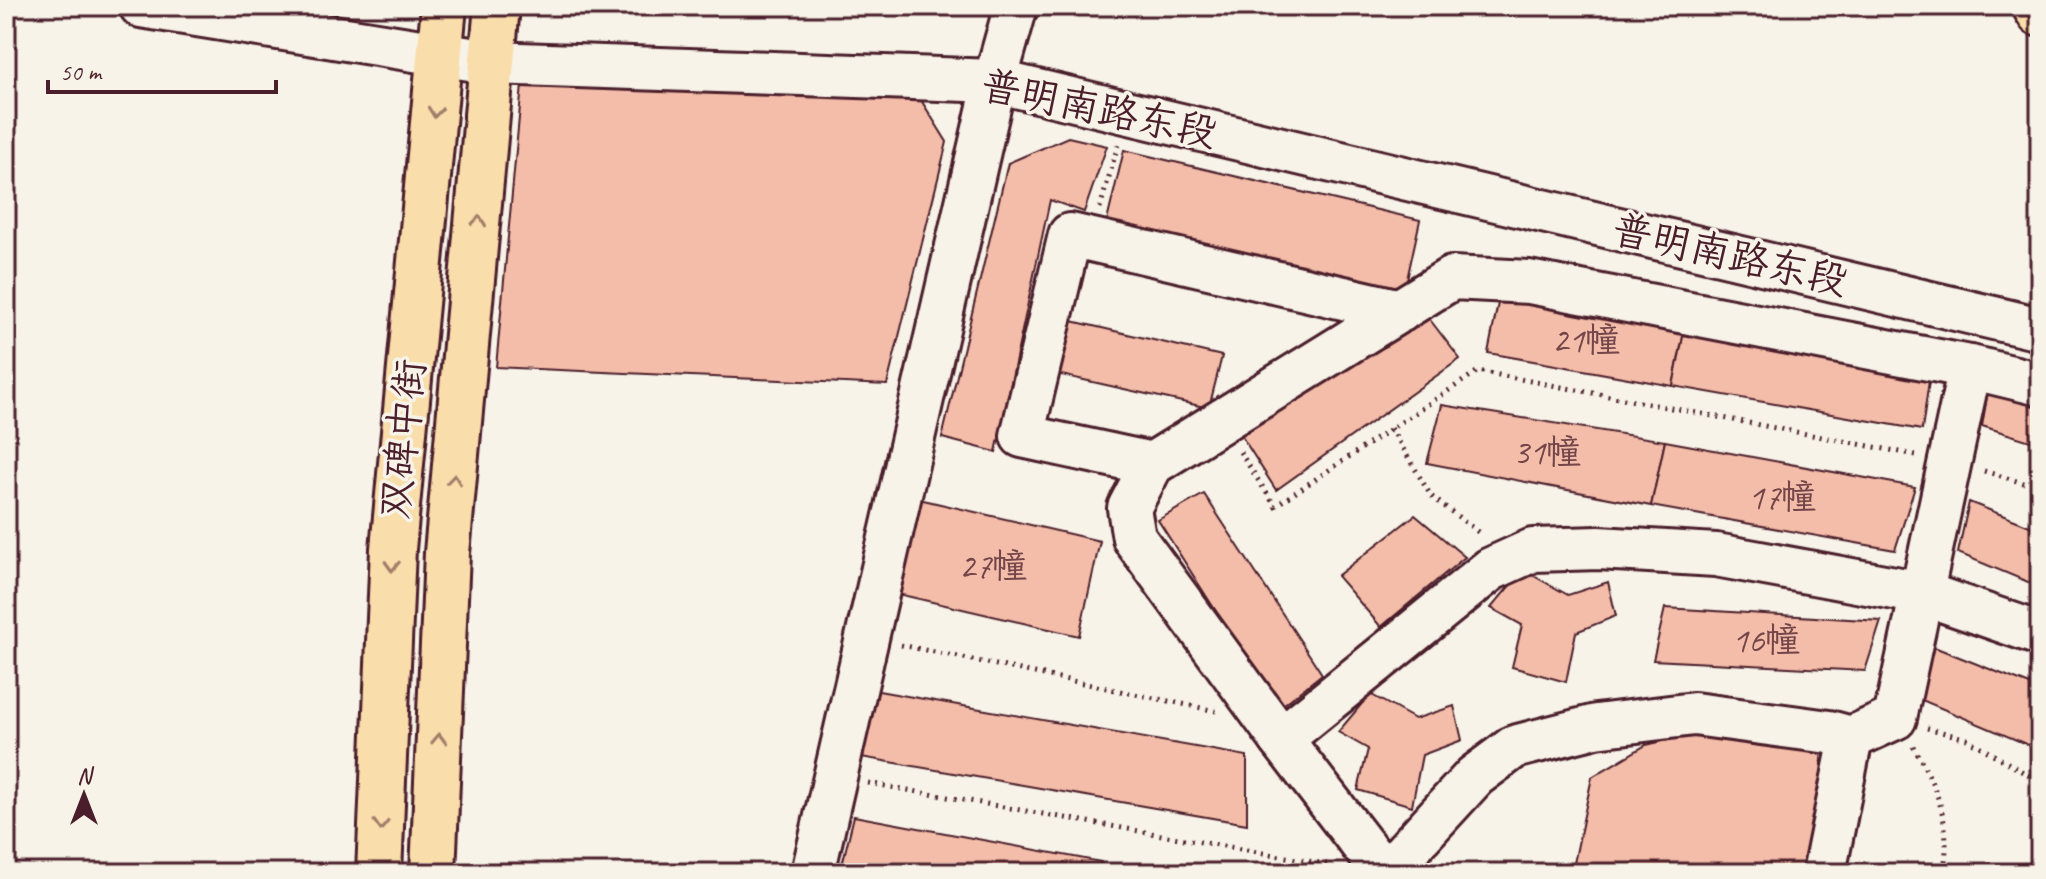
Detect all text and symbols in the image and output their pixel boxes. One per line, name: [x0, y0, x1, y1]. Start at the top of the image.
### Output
scale bar: [48, 44, 276, 94]
text: 50 m: [60, 57, 103, 87]
street label: 普明南路东段: [976, 60, 1222, 158]
one-way arrow: [427, 106, 444, 119]
street label: 普明南路东段: [1607, 204, 1853, 306]
one-way arrow: [471, 214, 488, 227]
house number: 21幢: [1552, 317, 1620, 363]
street label: 双碑中街: [370, 357, 436, 521]
house number: 31幢: [1513, 429, 1581, 475]
one-way arrow: [445, 473, 462, 486]
house number: 17幢: [1748, 474, 1816, 520]
house number: 27幢: [959, 543, 1027, 589]
one-way arrow: [384, 560, 401, 573]
house number: 16幢: [1732, 617, 1800, 663]
one-way arrow: [430, 732, 447, 745]
north arrow: [44, 755, 124, 835]
text: N: [77, 762, 94, 790]
one-way arrow: [373, 819, 390, 832]

